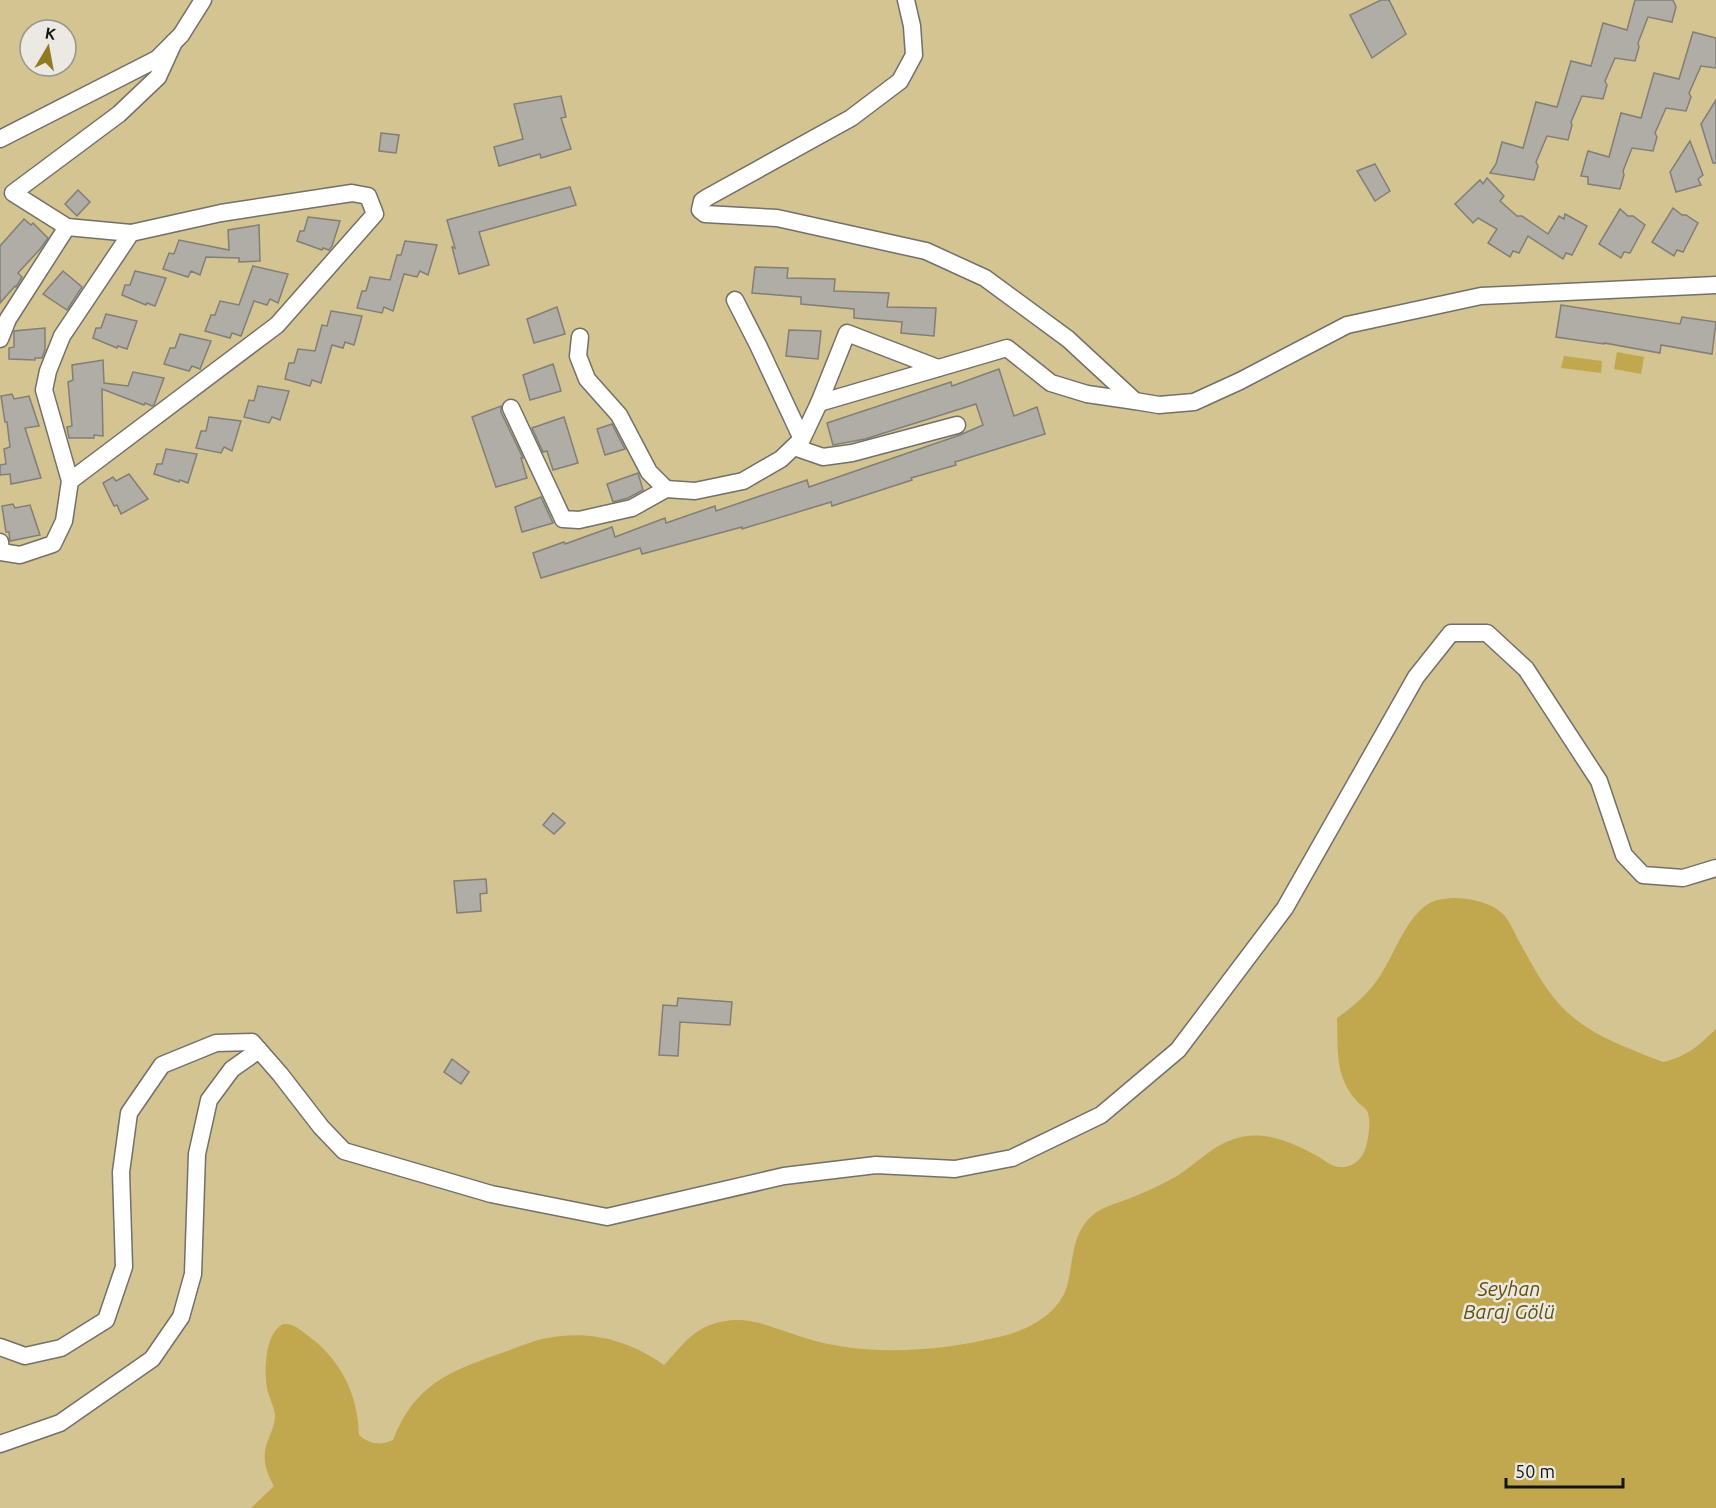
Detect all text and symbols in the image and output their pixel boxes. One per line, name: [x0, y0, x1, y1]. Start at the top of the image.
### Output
north arrow: [18, 18, 78, 78]
text: K: [44, 23, 58, 43]
water label: Seyhan Baraj Gölü: [1463, 1277, 1555, 1323]
scale bar: [1506, 1451, 1623, 1489]
text: 50 m: [1515, 1461, 1555, 1481]

